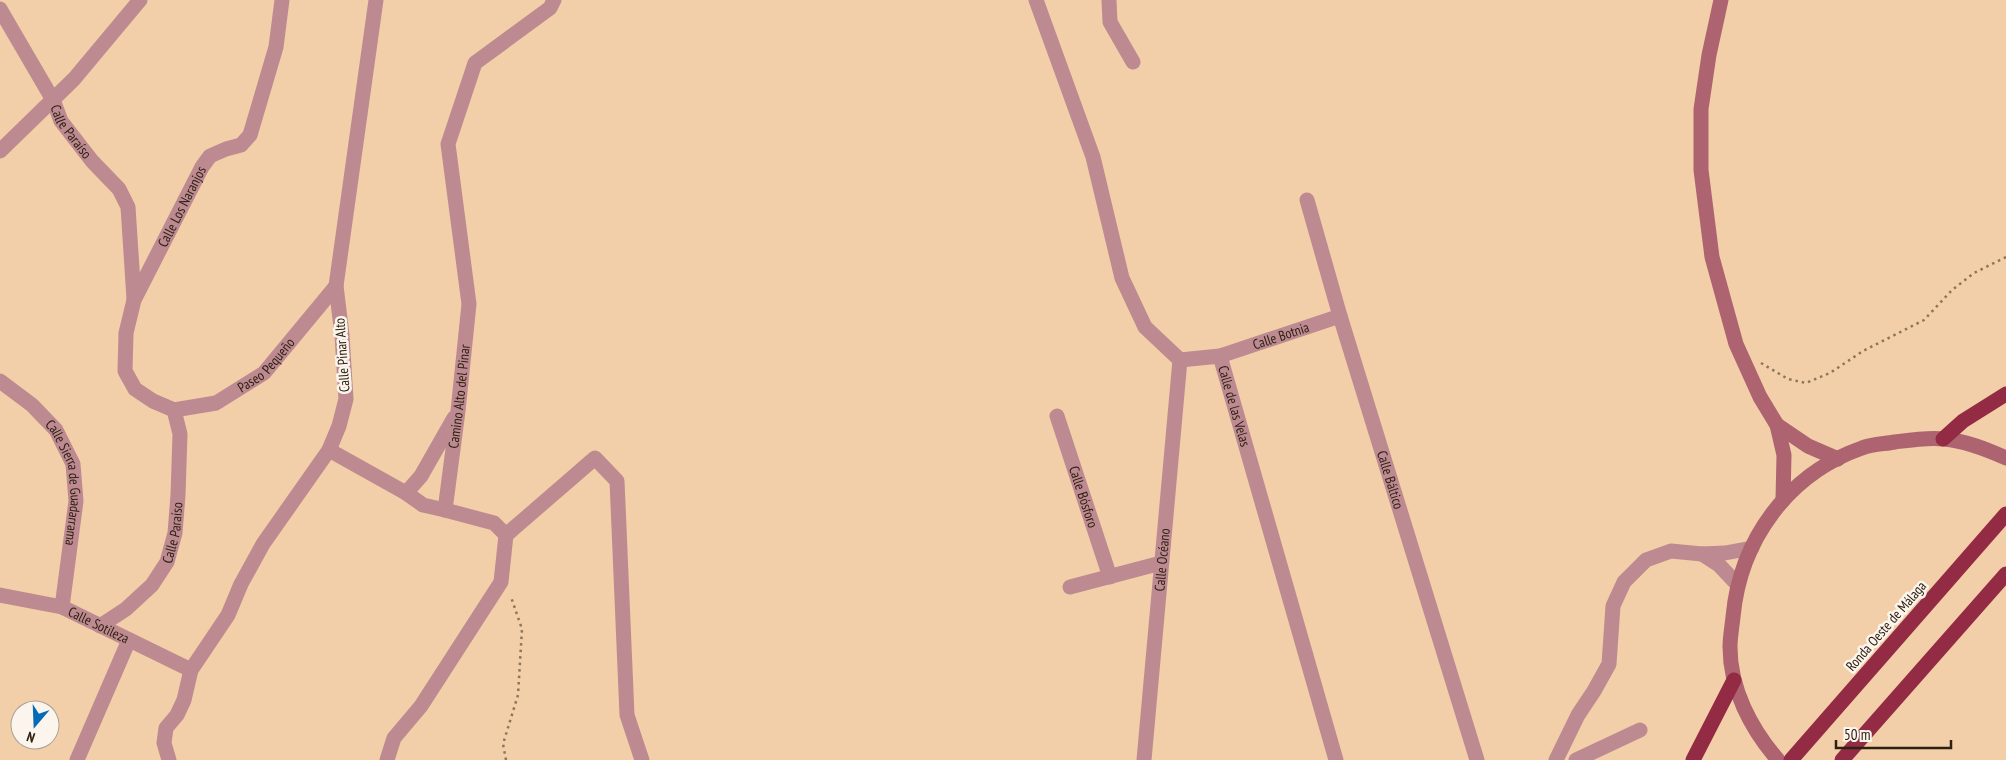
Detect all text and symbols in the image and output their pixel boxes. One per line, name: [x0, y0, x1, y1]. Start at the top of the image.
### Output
street label: Calle Paraíso: [47, 102, 96, 162]
street label: Calle Los Naranjos: [154, 163, 210, 250]
street label: Calle Pinar Alto: [330, 317, 354, 393]
street label: Calle Botnia: [1250, 318, 1311, 354]
street label: Paseo Pequeño: [234, 334, 298, 396]
street label: Camino Alto del Pinar: [444, 343, 474, 449]
street label: Calle de las Velas: [1214, 363, 1255, 449]
street label: Calle Sierra de Guadarrama: [42, 416, 85, 547]
street label: Calle Báltico: [1373, 448, 1408, 511]
street label: Calle Bósforo: [1065, 464, 1102, 530]
street label: Calle Paraíso: [158, 501, 186, 565]
street label: Calle Océano: [1150, 528, 1174, 592]
street label: Ronda Oeste de Málaga: [1842, 577, 1930, 675]
street label: Calle Sotileza: [65, 602, 132, 647]
north arrow: [10, 700, 60, 750]
scale bar: [1836, 718, 1951, 750]
text: 50 m: [1844, 725, 1870, 744]
text: N: [24, 728, 37, 747]

